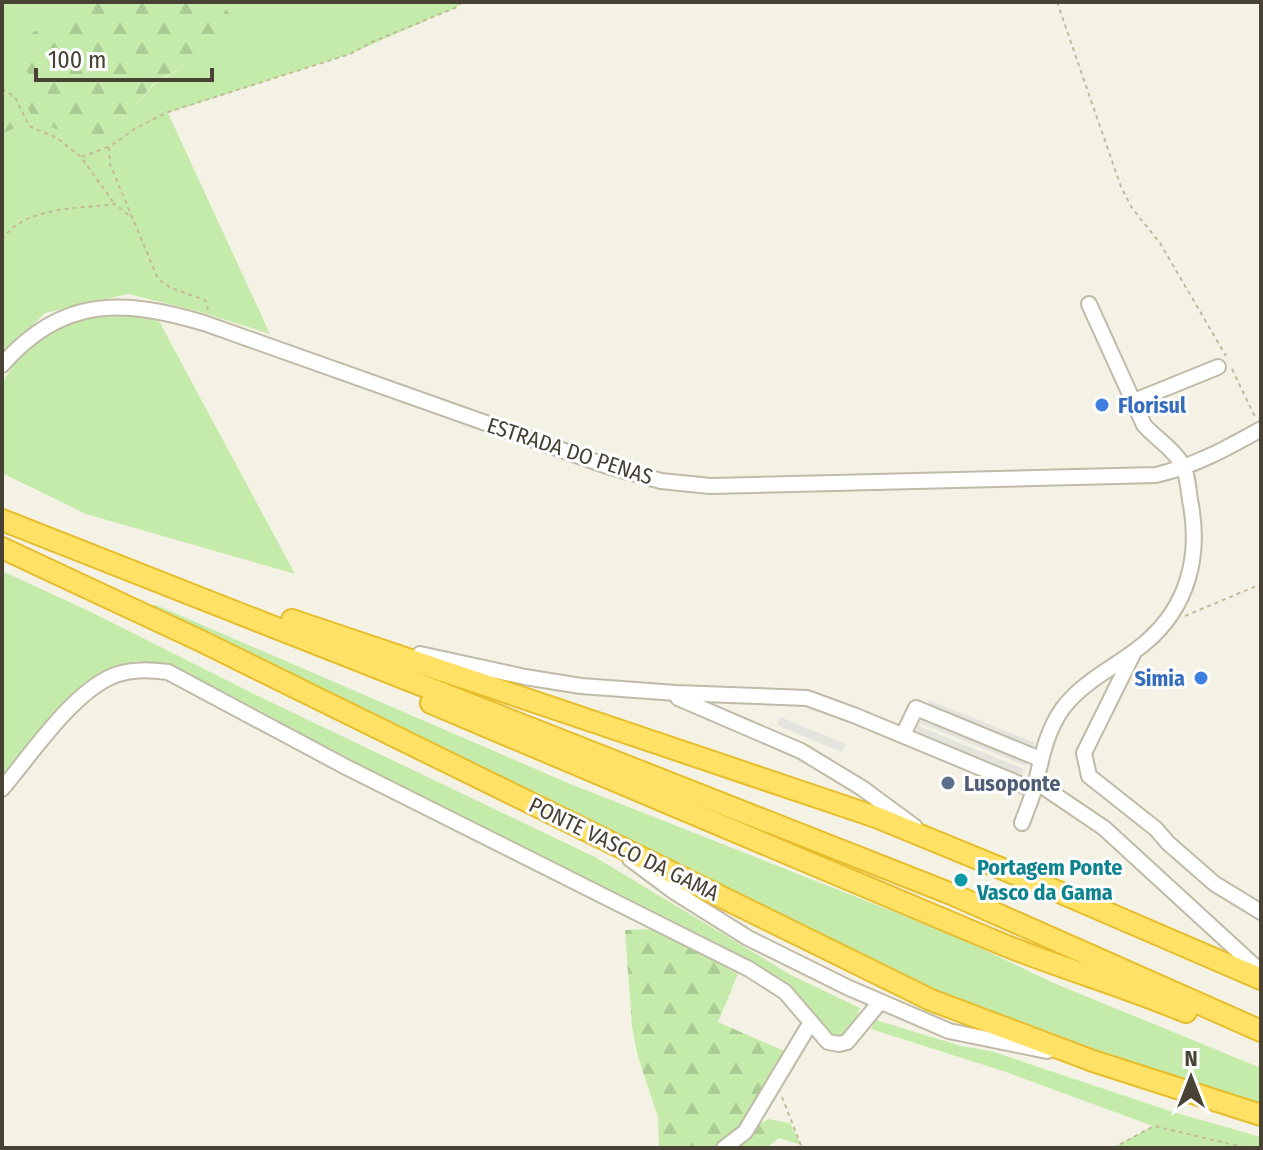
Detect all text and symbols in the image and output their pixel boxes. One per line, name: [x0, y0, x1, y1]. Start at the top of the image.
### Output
scale bar: [36, 32, 212, 82]
text: 100 m: [48, 46, 106, 74]
place label: Florisul: [1118, 392, 1187, 419]
marker: Florisul: [1093, 396, 1111, 414]
street label: ESTRADA DO PENAS: [484, 411, 657, 491]
place label: Simia: [1134, 665, 1185, 692]
marker: Simia: [1192, 669, 1210, 687]
place label: Lusoponte: [964, 770, 1060, 797]
marker: Lusoponte: [939, 774, 957, 792]
street label: PONTE VASCO DA GAMA: [525, 791, 724, 907]
place label: Portagem Ponte Vasco da Gama: [976, 854, 1122, 906]
marker: Portagem Ponte Vasco da Gama: [952, 871, 970, 889]
north arrow: [1151, 1038, 1231, 1118]
text: N: [1184, 1045, 1198, 1072]

